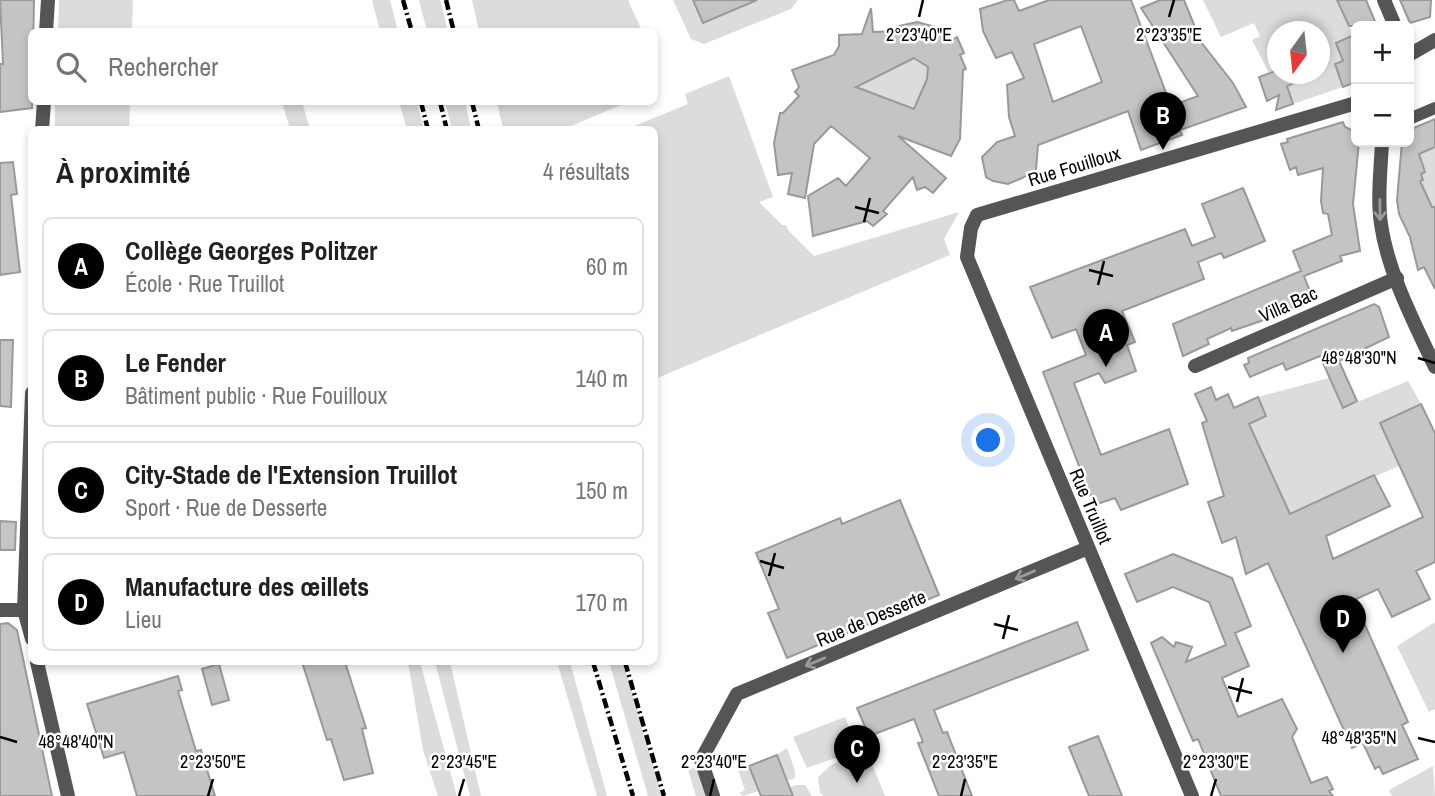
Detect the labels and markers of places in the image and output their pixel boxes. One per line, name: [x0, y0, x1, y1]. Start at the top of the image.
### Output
pin: B: [1140, 92, 1186, 150]
pin: A: [1083, 309, 1129, 367]
pin: D: [1320, 595, 1366, 653]
pin: C: [834, 725, 880, 783]

